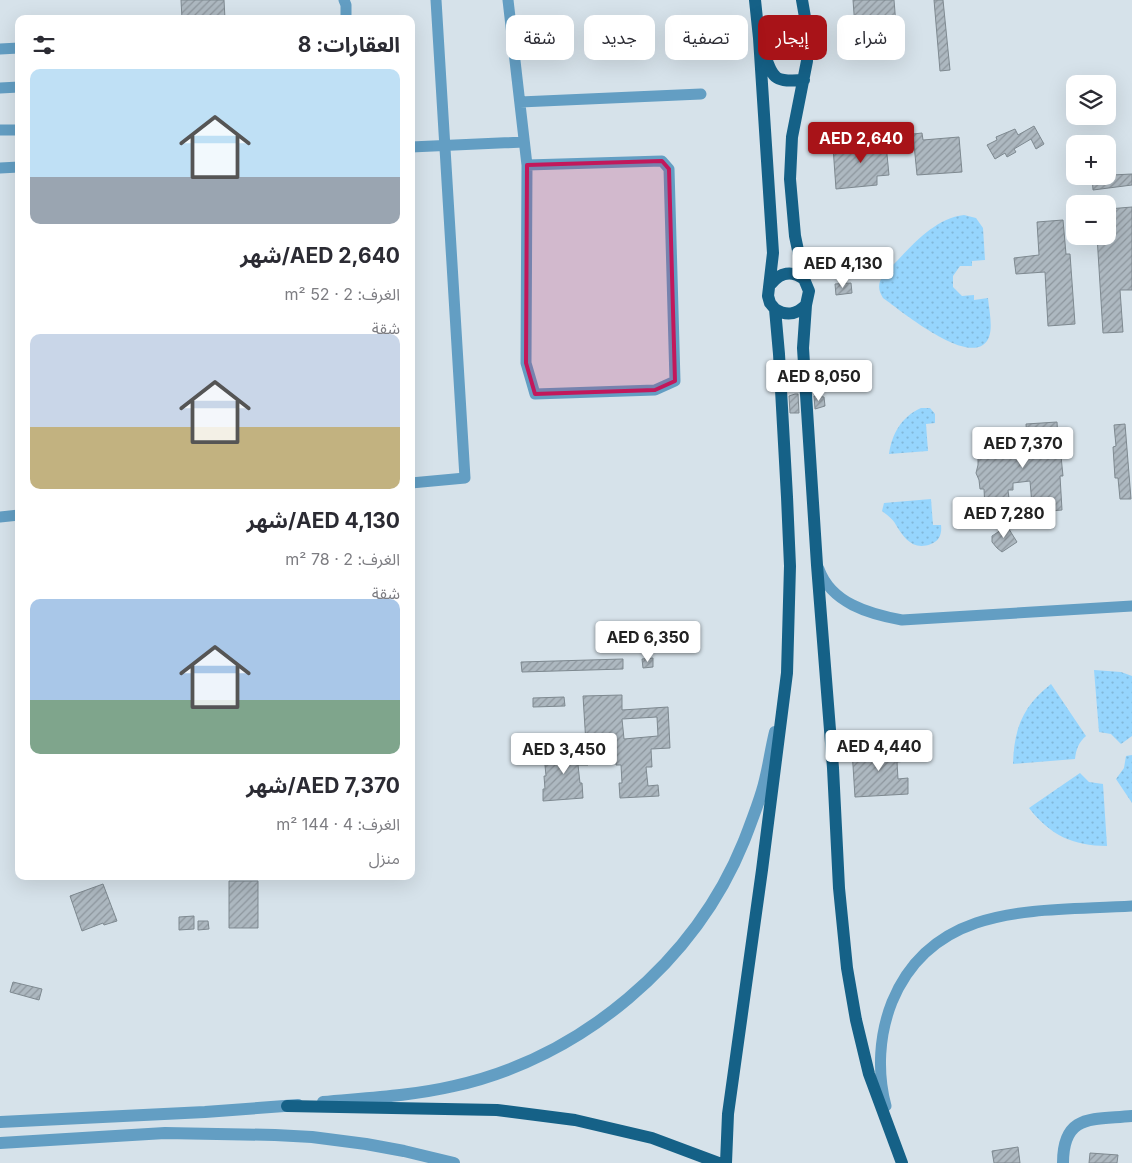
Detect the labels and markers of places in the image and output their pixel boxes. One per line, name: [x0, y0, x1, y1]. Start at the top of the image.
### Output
pin: AED 2,640: [804, 121, 918, 164]
pin: AED 4,130: [786, 246, 900, 289]
pin: AED 8,050: [762, 360, 876, 402]
pin: AED 7,370: [966, 426, 1080, 469]
pin: AED 7,280: [947, 496, 1061, 539]
pin: AED 6,350: [591, 620, 705, 663]
pin: AED 4,440: [822, 730, 936, 772]
pin: AED 3,450: [507, 732, 621, 775]

